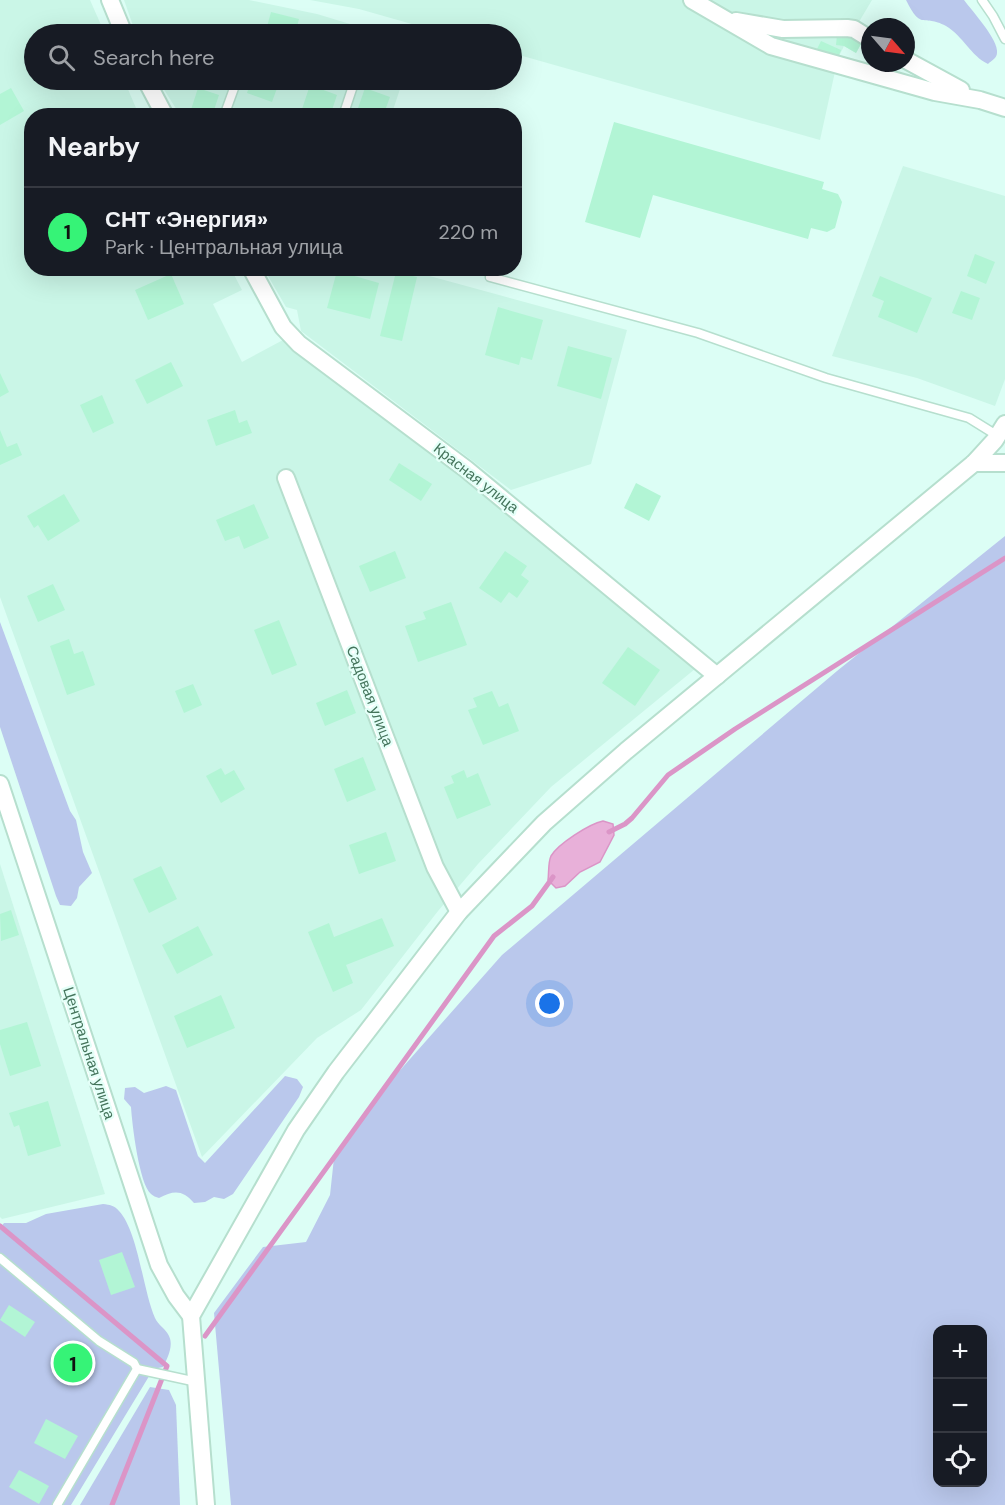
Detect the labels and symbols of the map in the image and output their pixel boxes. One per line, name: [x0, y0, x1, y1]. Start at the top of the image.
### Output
north arrow: [861, 18, 915, 72]
street label: Красная улица: [429, 438, 523, 518]
street label: Садовая улица: [342, 643, 399, 750]
street label: Центральная улица: [58, 984, 120, 1122]
your location: [535, 989, 564, 1018]
pin: 1: [54, 1340, 92, 1386]

